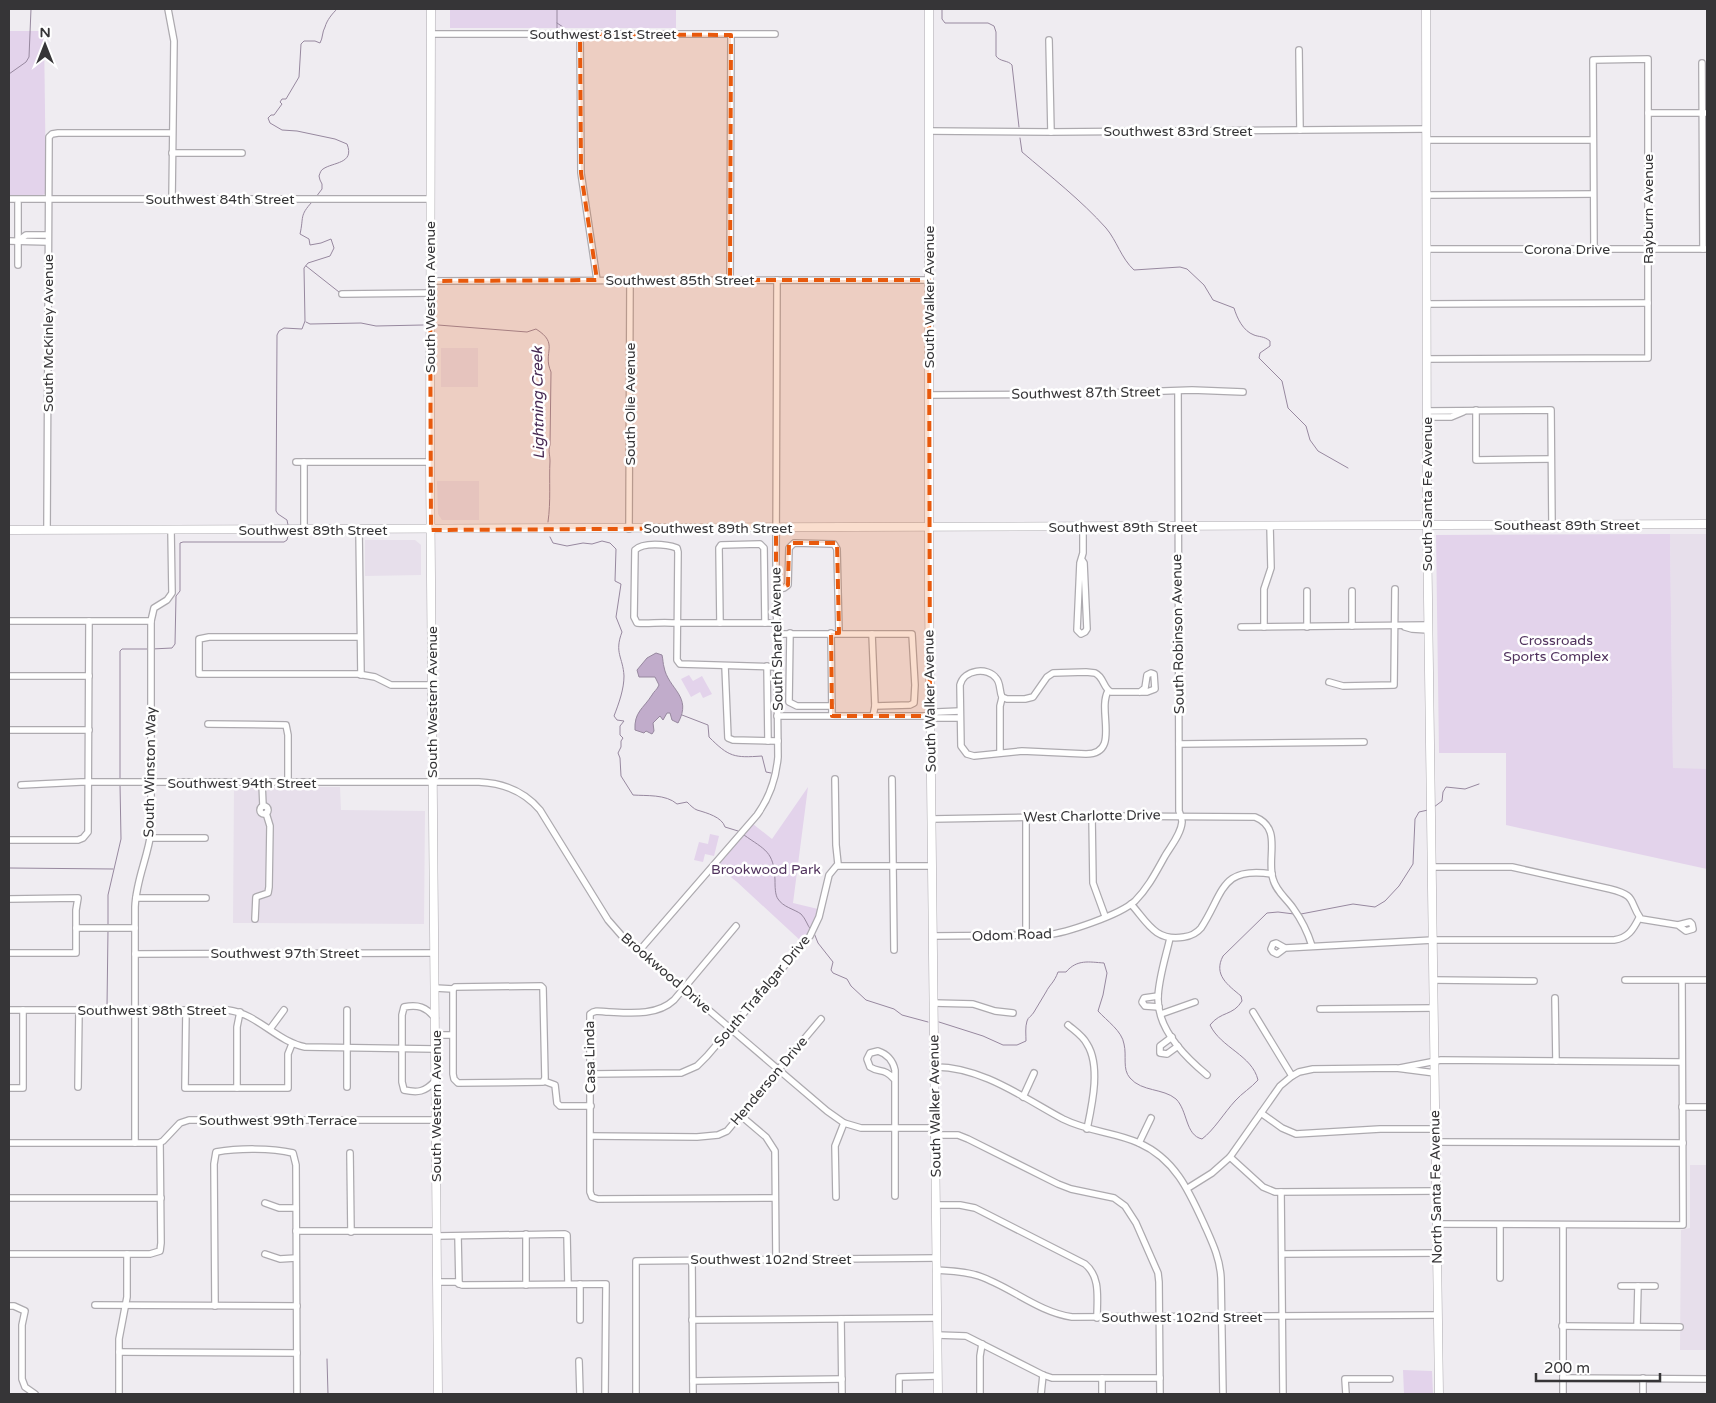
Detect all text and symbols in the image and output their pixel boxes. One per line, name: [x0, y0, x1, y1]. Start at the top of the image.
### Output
north arrow: [20, 20, 70, 70]
text: N: [39, 24, 51, 41]
street label: Southwest 81st Street: [529, 26, 677, 43]
street label: Southwest 83rd Street: [1103, 123, 1253, 140]
street label: Rayburn Avenue: [1640, 154, 1657, 264]
street label: Southwest 84th Street: [145, 191, 295, 208]
street label: South Western Avenue: [422, 221, 439, 373]
street label: South Walker Avenue: [921, 226, 938, 368]
street label: Corona Drive: [1524, 241, 1610, 258]
street label: South McKinley Avenue: [40, 254, 57, 412]
street label: Southwest 85th Street: [605, 272, 755, 289]
street label: South Olie Avenue: [622, 342, 639, 466]
water label: Lightning Creek: [528, 345, 548, 460]
street label: Southwest 87th Street: [1011, 383, 1161, 403]
street label: South Santa Fe Avenue: [1419, 417, 1436, 571]
street label: Southeast 89th Street: [1494, 517, 1641, 534]
street label: Southwest 89th Street: [1048, 519, 1198, 536]
street label: Southwest 89th Street: [643, 520, 793, 537]
street label: Southwest 89th Street: [238, 522, 388, 539]
street label: South Robinson Avenue: [1168, 554, 1188, 714]
street label: South Shartel Avenue: [767, 567, 787, 711]
street label: South Western Avenue: [424, 626, 441, 778]
street label: South Walker Avenue: [920, 629, 940, 772]
park label: Crossroads Sports Complex: [1503, 632, 1609, 665]
street label: South Winston Way: [140, 706, 160, 837]
street label: Southwest 94th Street: [167, 775, 317, 792]
street label: West Charlotte Drive: [1023, 806, 1161, 826]
park label: Brookwood Park: [711, 861, 821, 878]
street label: Odom Road: [972, 925, 1052, 945]
street label: Brookwood Drive: [617, 929, 715, 1017]
street label: South Trafalgar Drive: [710, 932, 814, 1050]
street label: Southwest 97th Street: [210, 945, 360, 962]
street label: Southwest 98th Street: [77, 1002, 227, 1019]
street label: Casa Linda: [581, 1021, 599, 1093]
street label: South Western Avenue: [428, 1030, 445, 1182]
street label: Henderson Drive: [727, 1033, 811, 1129]
street label: South Walker Avenue: [925, 1034, 945, 1177]
street label: North Santa Fe Avenue: [1426, 1110, 1446, 1264]
street label: Southwest 99th Terrace: [199, 1112, 357, 1129]
street label: Southwest 102nd Street: [690, 1251, 852, 1268]
street label: Southwest 102nd Street: [1101, 1309, 1263, 1326]
scale bar: [1536, 1350, 1660, 1382]
text: 200 m: [1544, 1359, 1590, 1377]

